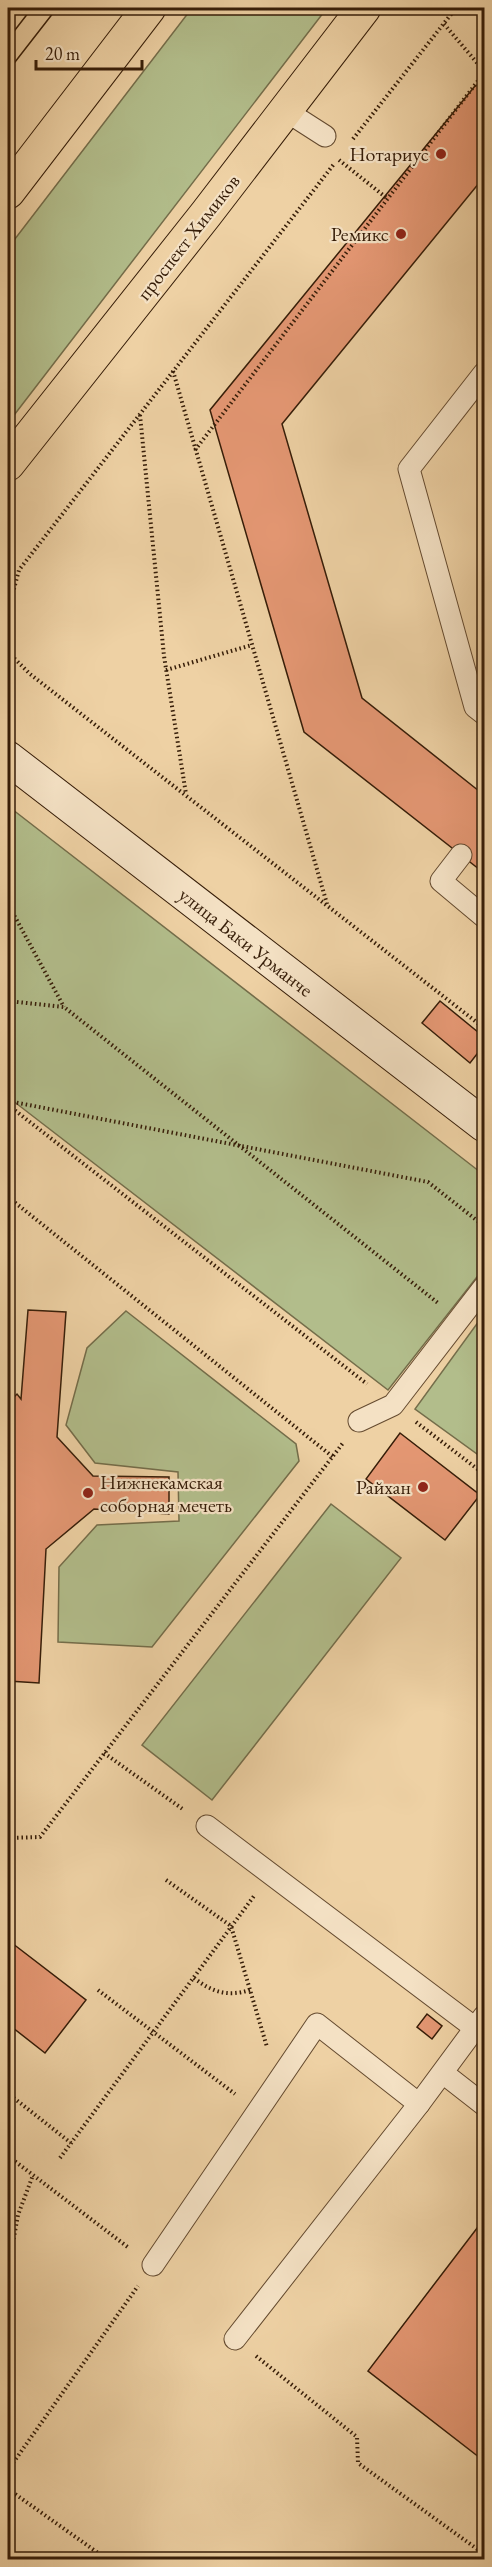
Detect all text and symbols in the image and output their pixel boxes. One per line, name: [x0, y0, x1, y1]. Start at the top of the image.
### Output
scale bar: [36, 33, 142, 71]
text: 20 m: [45, 42, 80, 65]
place label: Нотариус: [349, 141, 429, 167]
marker: Нотариус: [434, 147, 448, 161]
street label: проспект Химиков: [131, 169, 245, 305]
place label: Ремикс: [331, 221, 389, 247]
marker: Ремикс: [394, 227, 408, 241]
street label: улица Баки Урманче: [174, 881, 319, 1003]
place label: Нижнекамская соборная мечеть: [100, 1469, 232, 1518]
place label: Райхан: [356, 1474, 411, 1500]
marker: Райхан: [416, 1480, 430, 1494]
marker: Нижнекамская соборная мечеть: [81, 1486, 95, 1500]

